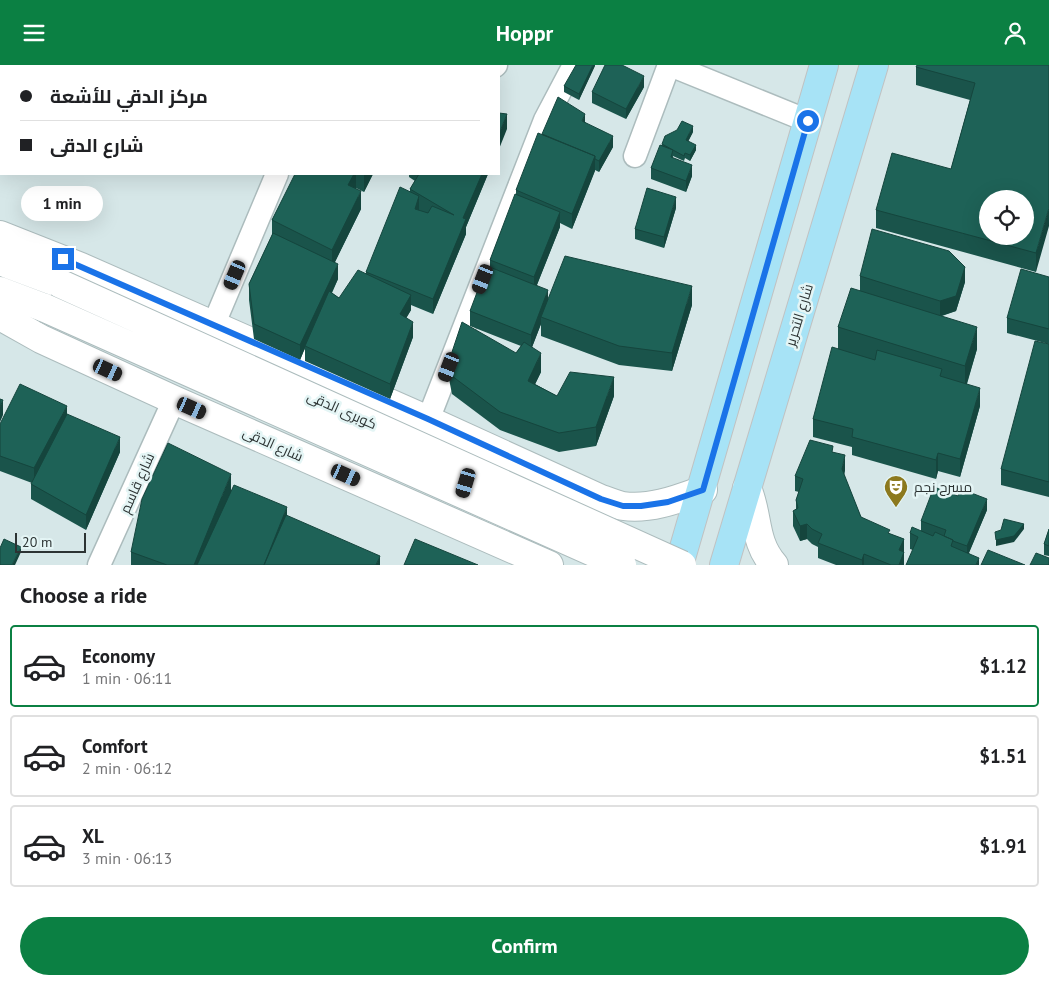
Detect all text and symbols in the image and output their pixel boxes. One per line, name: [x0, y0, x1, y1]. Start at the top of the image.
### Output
icon: menu: [20, 19, 48, 47]
text: Hoppr: [496, 19, 553, 47]
icon: person: [1001, 19, 1029, 47]
text: مركز الدقي للأشعة: [50, 84, 208, 108]
route start: [797, 110, 819, 132]
text: شارع الدقى: [50, 133, 143, 157]
callout: 1 min: [22, 186, 104, 221]
map controls: [979, 190, 1034, 245]
button: locate: [979, 190, 1034, 245]
text: 1 min: [42, 193, 82, 213]
route end: [52, 248, 74, 270]
car: [222, 258, 247, 292]
car: [470, 262, 495, 296]
street label: شارع التحرير: [781, 282, 817, 349]
car: [436, 350, 461, 384]
car: [91, 357, 124, 383]
street label: كوبرى الدقى: [304, 387, 380, 433]
car: [175, 395, 208, 421]
street label: شارع الدقى: [240, 423, 306, 465]
street label: شارع قاسم: [116, 450, 159, 516]
car: [329, 462, 362, 488]
car: [454, 466, 477, 500]
theatre icon: مسرح نجم: [883, 474, 909, 508]
place label: مسرح نجم: [914, 478, 972, 497]
scale bar: [15, 530, 86, 553]
text: 20 m: [22, 533, 52, 551]
text: Choose a ride: [20, 581, 147, 609]
icon: car: [22, 644, 67, 689]
text: Economy: [82, 644, 155, 668]
text: $1.12: [979, 654, 1027, 678]
text: 1 min · 06:11: [82, 668, 172, 688]
icon: car: [22, 734, 67, 779]
text: Comfort: [82, 734, 148, 758]
text: $1.51: [979, 744, 1027, 768]
text: 2 min · 06:12: [82, 758, 172, 778]
icon: car: [22, 824, 67, 869]
text: XL: [82, 824, 104, 848]
text: $1.91: [979, 834, 1027, 858]
text: 3 min · 06:13: [82, 848, 172, 868]
button: Confirm: [20, 917, 1029, 975]

